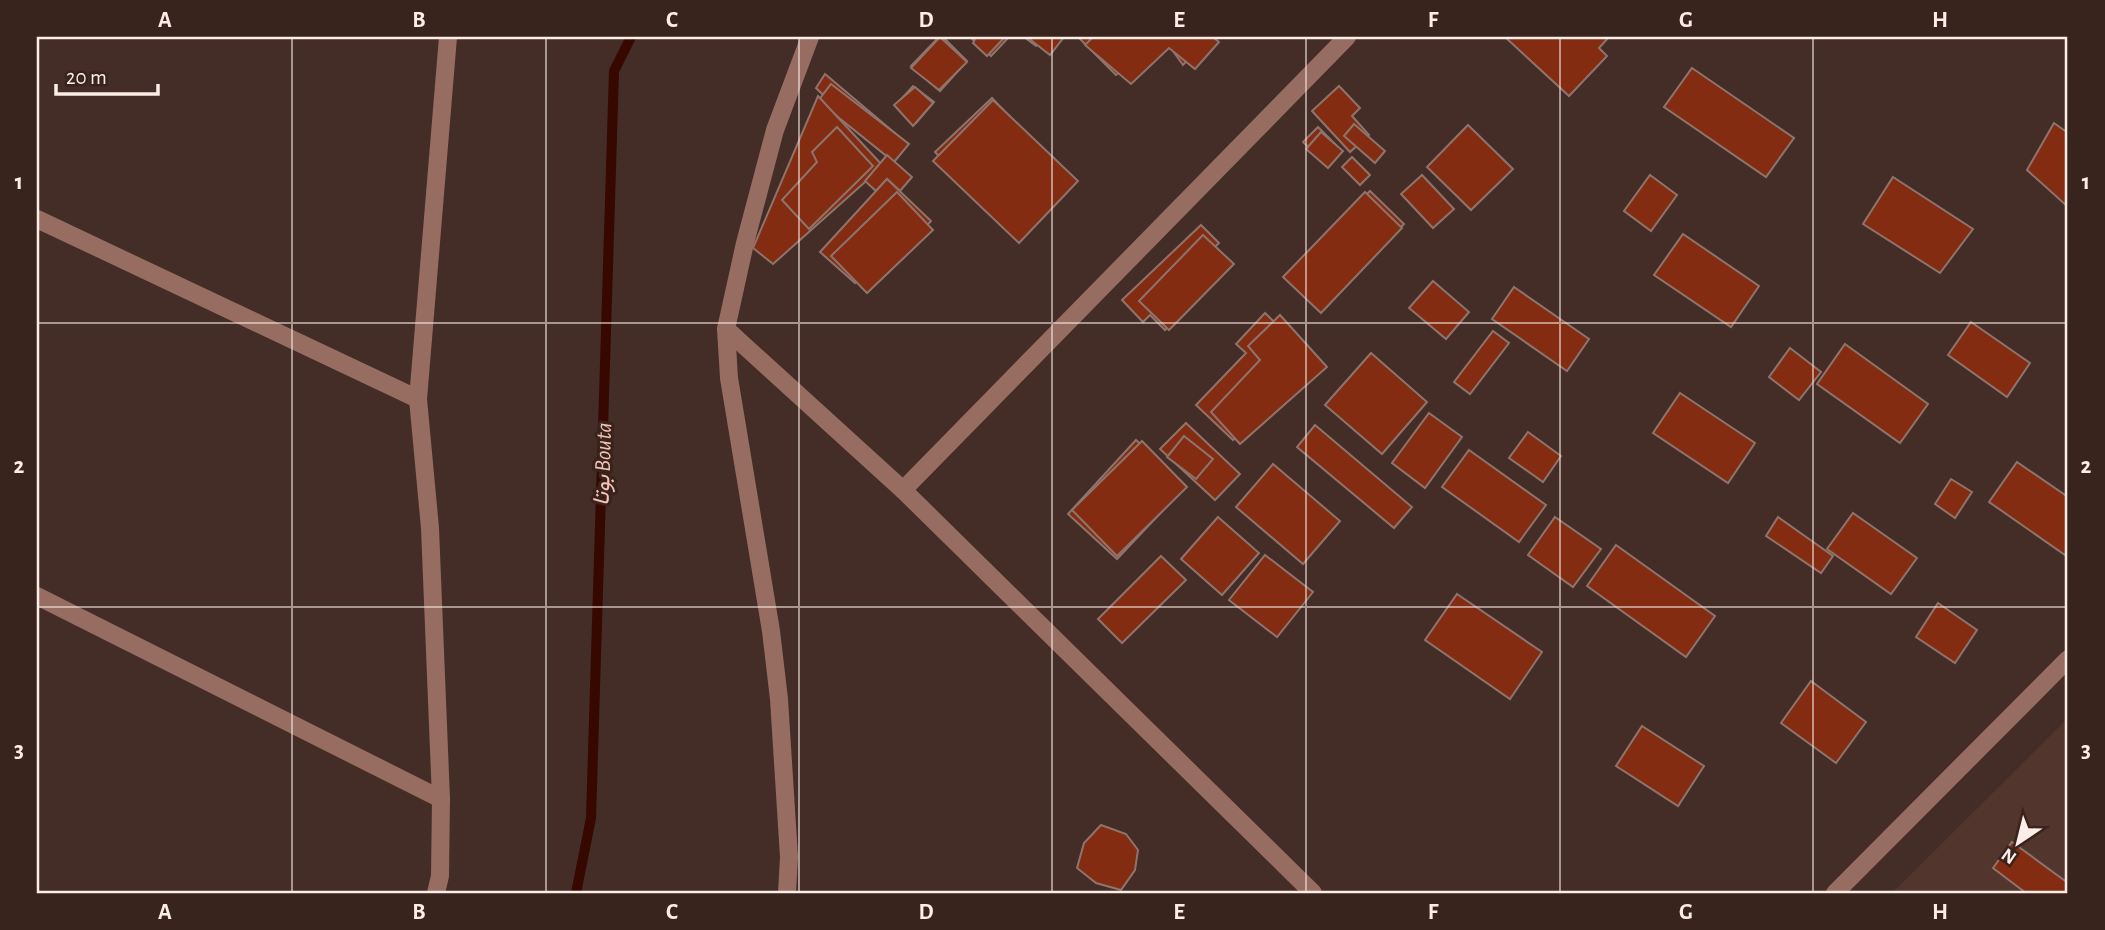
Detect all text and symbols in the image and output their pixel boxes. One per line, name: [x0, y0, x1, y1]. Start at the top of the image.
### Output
text: A: [158, 9, 172, 32]
text: B: [412, 9, 426, 32]
text: C: [666, 9, 678, 32]
text: D: [918, 9, 934, 32]
text: E: [1173, 9, 1185, 32]
text: F: [1428, 9, 1439, 32]
text: G: [1679, 9, 1693, 32]
text: H: [1932, 9, 1948, 32]
scale bar: [56, 52, 158, 96]
text: 20 m: [66, 67, 107, 88]
text: 1: [15, 171, 23, 194]
text: 1: [2082, 171, 2090, 194]
water label: بوتا Bouta: [591, 422, 618, 506]
text: 2: [14, 455, 25, 478]
text: 2: [2081, 455, 2092, 478]
text: 3: [14, 739, 24, 762]
text: 3: [2081, 739, 2091, 762]
north arrow: [1982, 808, 2052, 878]
text: N: [1998, 844, 2020, 867]
text: A: [158, 901, 172, 924]
text: B: [412, 901, 426, 924]
text: C: [666, 901, 678, 924]
text: D: [918, 901, 934, 924]
text: E: [1173, 901, 1185, 924]
text: F: [1428, 901, 1439, 924]
text: G: [1679, 901, 1693, 924]
text: H: [1932, 901, 1948, 924]

